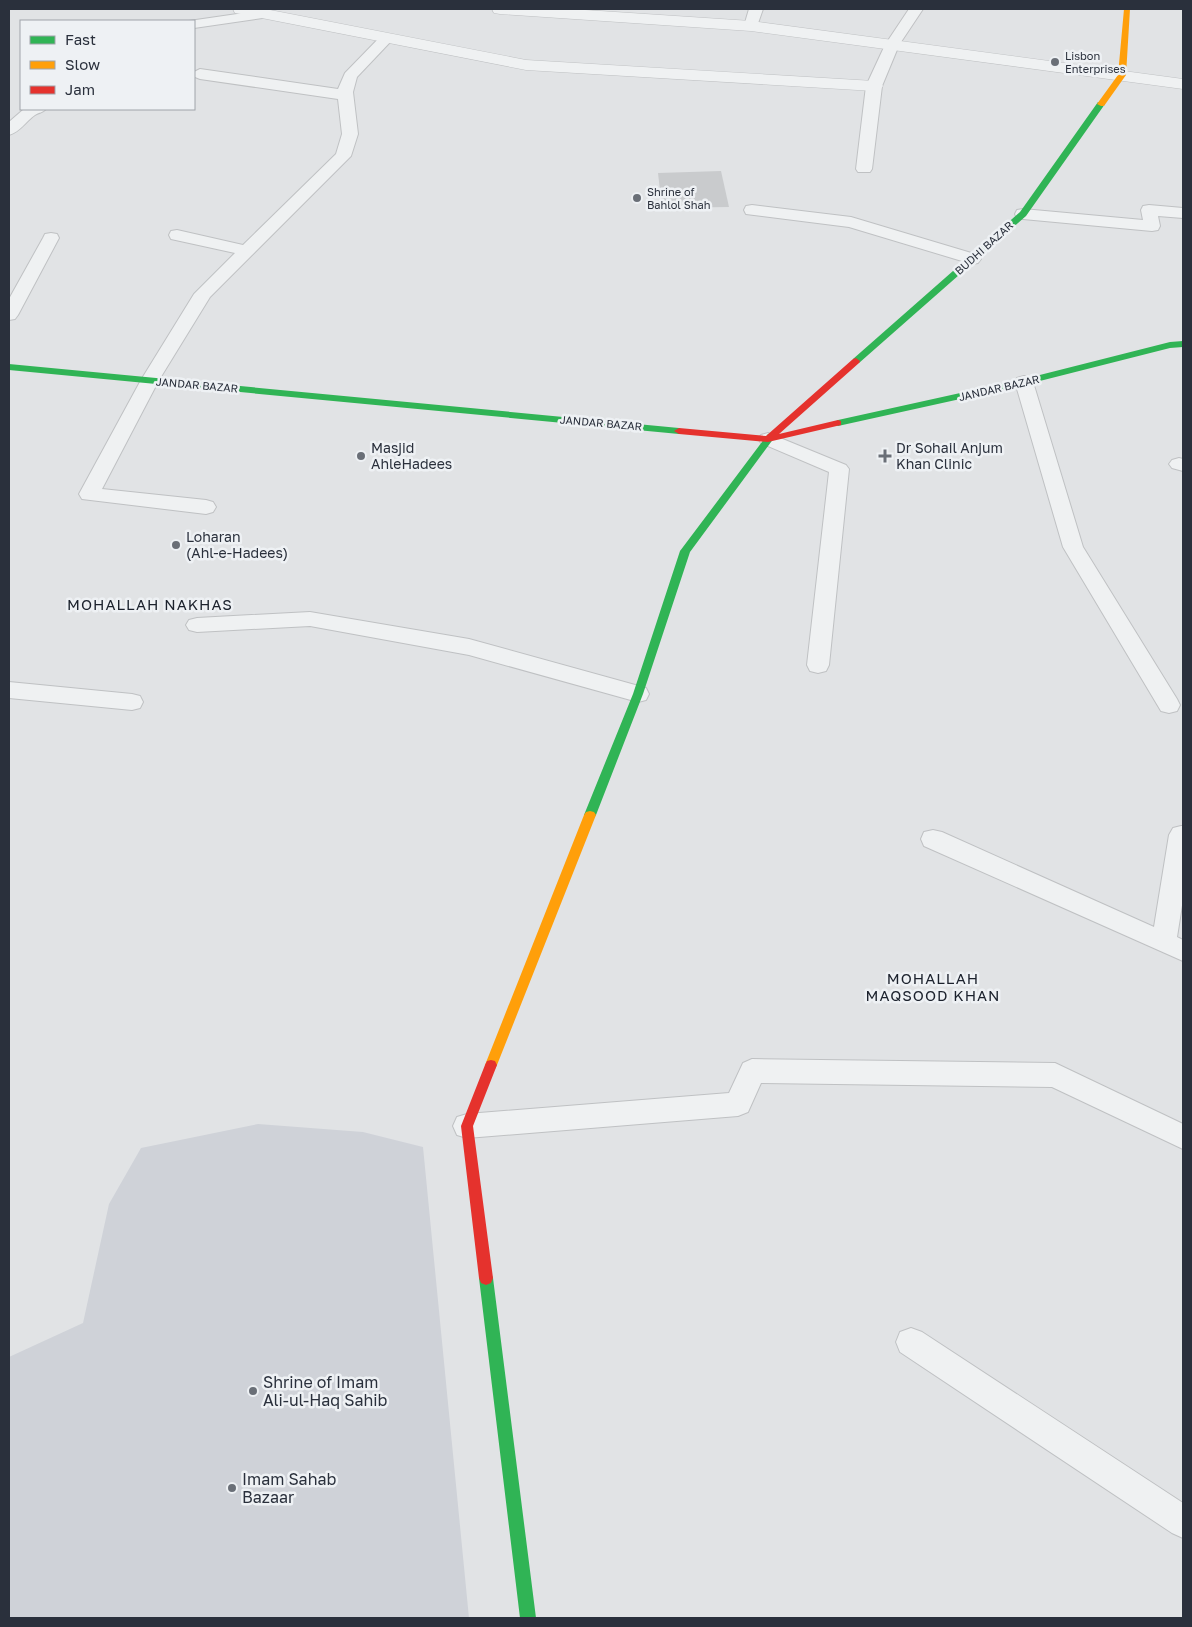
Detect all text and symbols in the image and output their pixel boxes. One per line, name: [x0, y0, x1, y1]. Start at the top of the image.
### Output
legend: [20, 20, 195, 110]
text: Fast: [65, 30, 96, 48]
place label: Lisbon Enterprises: [1065, 49, 1126, 75]
text: Slow: [65, 55, 100, 73]
marker: Lisbon Enterprises: [1049, 56, 1061, 68]
text: Jam: [65, 80, 95, 98]
place label: Shrine of Bahlol Shah: [647, 185, 710, 211]
marker: Shrine of Bahlol Shah: [631, 192, 643, 204]
street label: BUDHI BAZAR: [952, 218, 1015, 277]
street label: JANDAR BAZAR: [957, 372, 1041, 403]
street label: JANDAR BAZAR: [155, 374, 239, 395]
street label: JANDAR BAZAR: [559, 412, 643, 433]
place label: Masjid AhleHadees: [371, 439, 452, 472]
place label: Dr Sohail Anjum Khan Clinic: [896, 439, 1003, 472]
marker: Dr Sohail Anjum Khan Clinic: [878, 449, 892, 463]
marker: Masjid AhleHadees: [355, 450, 367, 462]
place label: Loharan (Ahl-e-Hadees): [186, 528, 288, 561]
marker: Loharan (Ahl-e-Hadees): [170, 539, 182, 551]
district label: MOHALLAH NAKHAS: [67, 595, 233, 613]
district label: MOHALLAH MAQSOOD KHAN: [865, 969, 1001, 1004]
place label: Shrine of Imam Ali-ul-Haq Sahib: [263, 1372, 388, 1410]
marker: Shrine of Imam Ali-ul-Haq Sahib: [247, 1385, 259, 1397]
place label: Imam Sahab Bazaar: [242, 1469, 337, 1507]
marker: Imam Sahab Bazaar: [226, 1482, 238, 1494]

